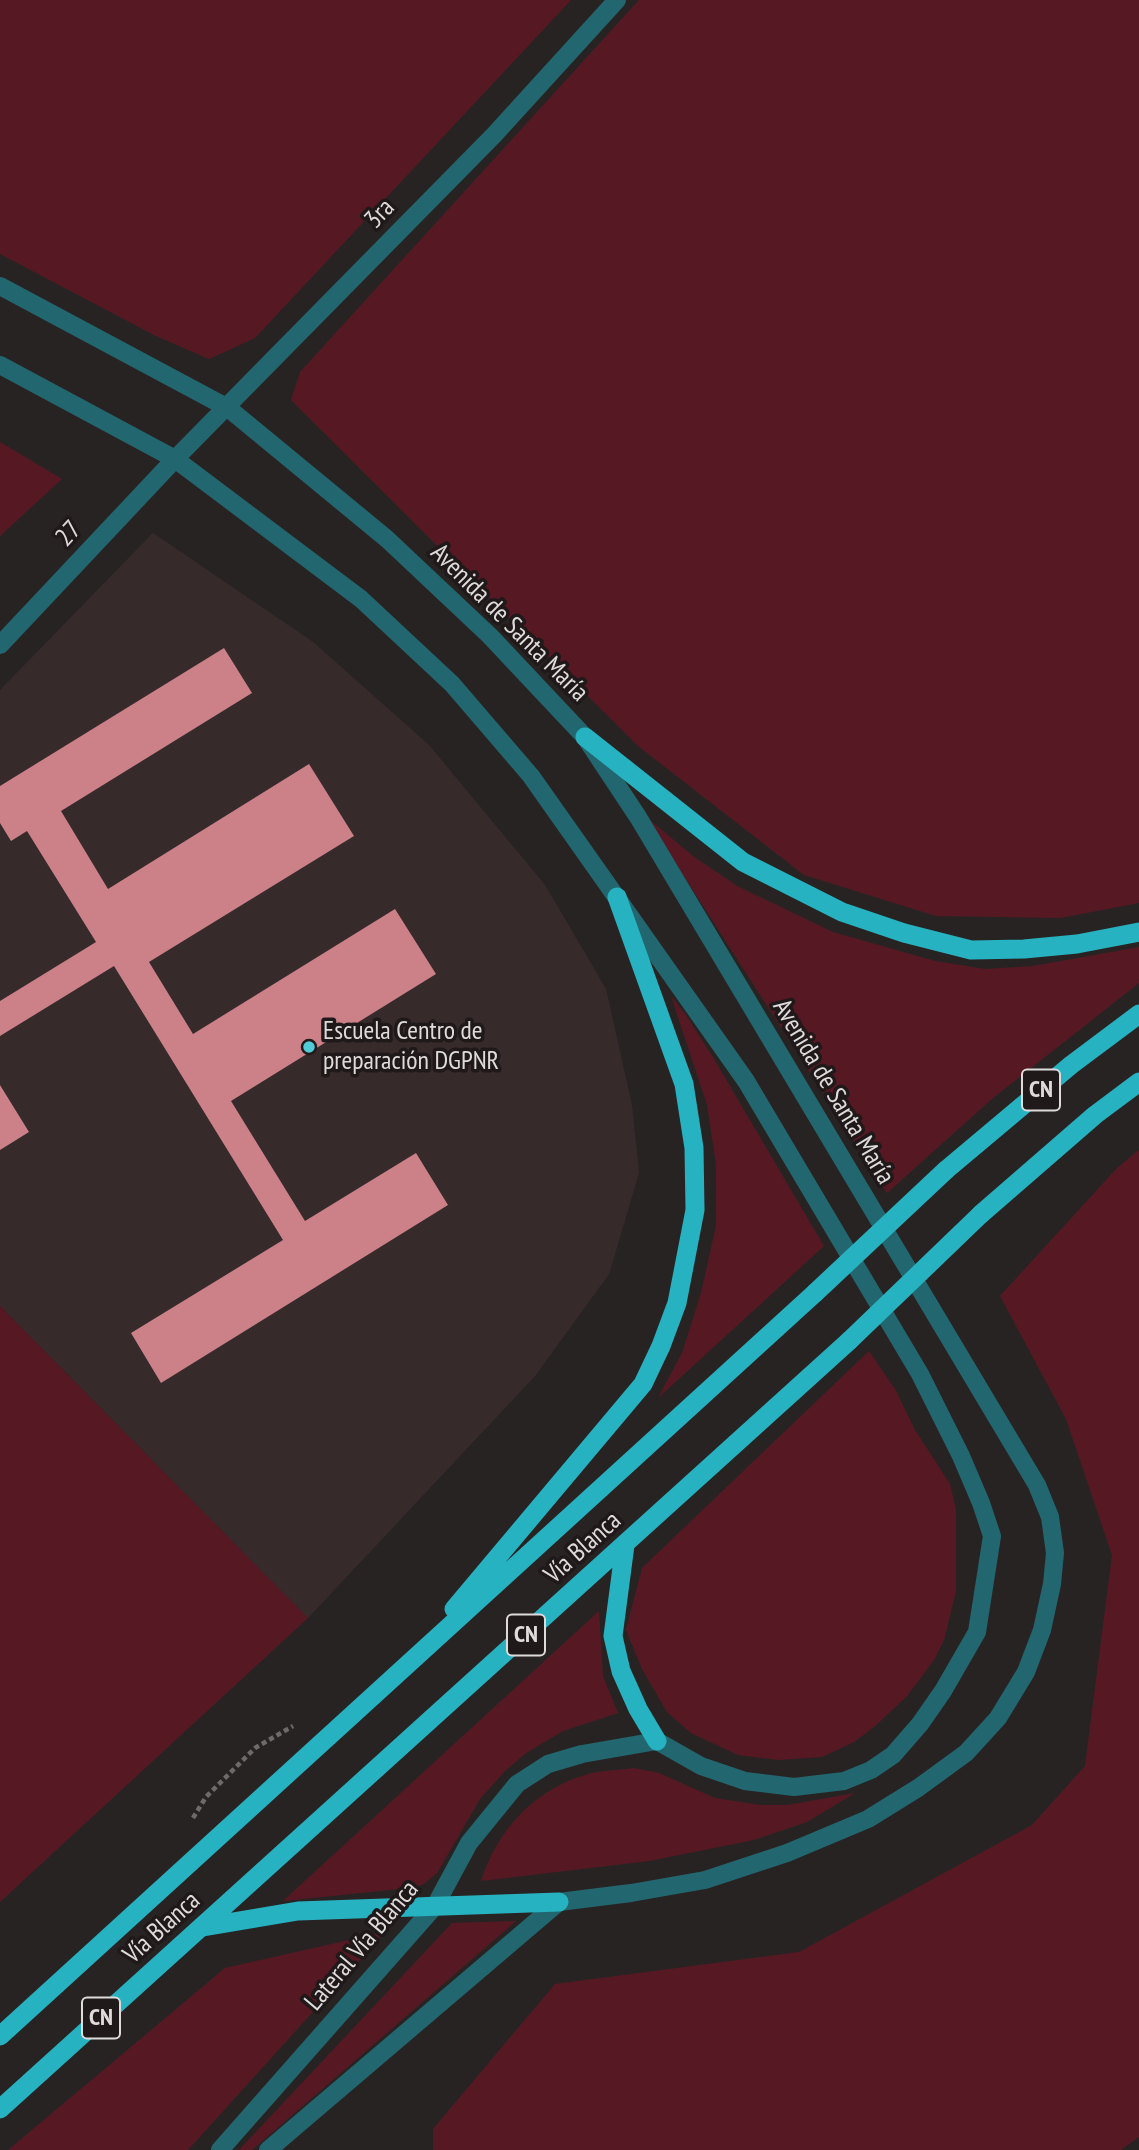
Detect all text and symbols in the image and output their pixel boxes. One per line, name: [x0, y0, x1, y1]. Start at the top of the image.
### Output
street label: 3ra: [359, 193, 401, 235]
street label: 27: [50, 515, 88, 553]
street label: Avenida de Santa María: [424, 538, 594, 708]
street label: Avenida de Santa María: [766, 994, 900, 1190]
place label: Escuela Centro de preparación DGPNR: [323, 1016, 499, 1078]
marker: Escuela Centro de preparación DGPNR: [301, 1039, 317, 1055]
road number: CN: [1022, 1070, 1060, 1110]
street label: Vía Blanca: [538, 1505, 628, 1591]
road number: CN: [507, 1615, 545, 1656]
street label: Lateral Vía Blanca: [299, 1875, 425, 2017]
street label: Vía Blanca: [117, 1885, 207, 1971]
road number: CN: [82, 1997, 120, 2038]

